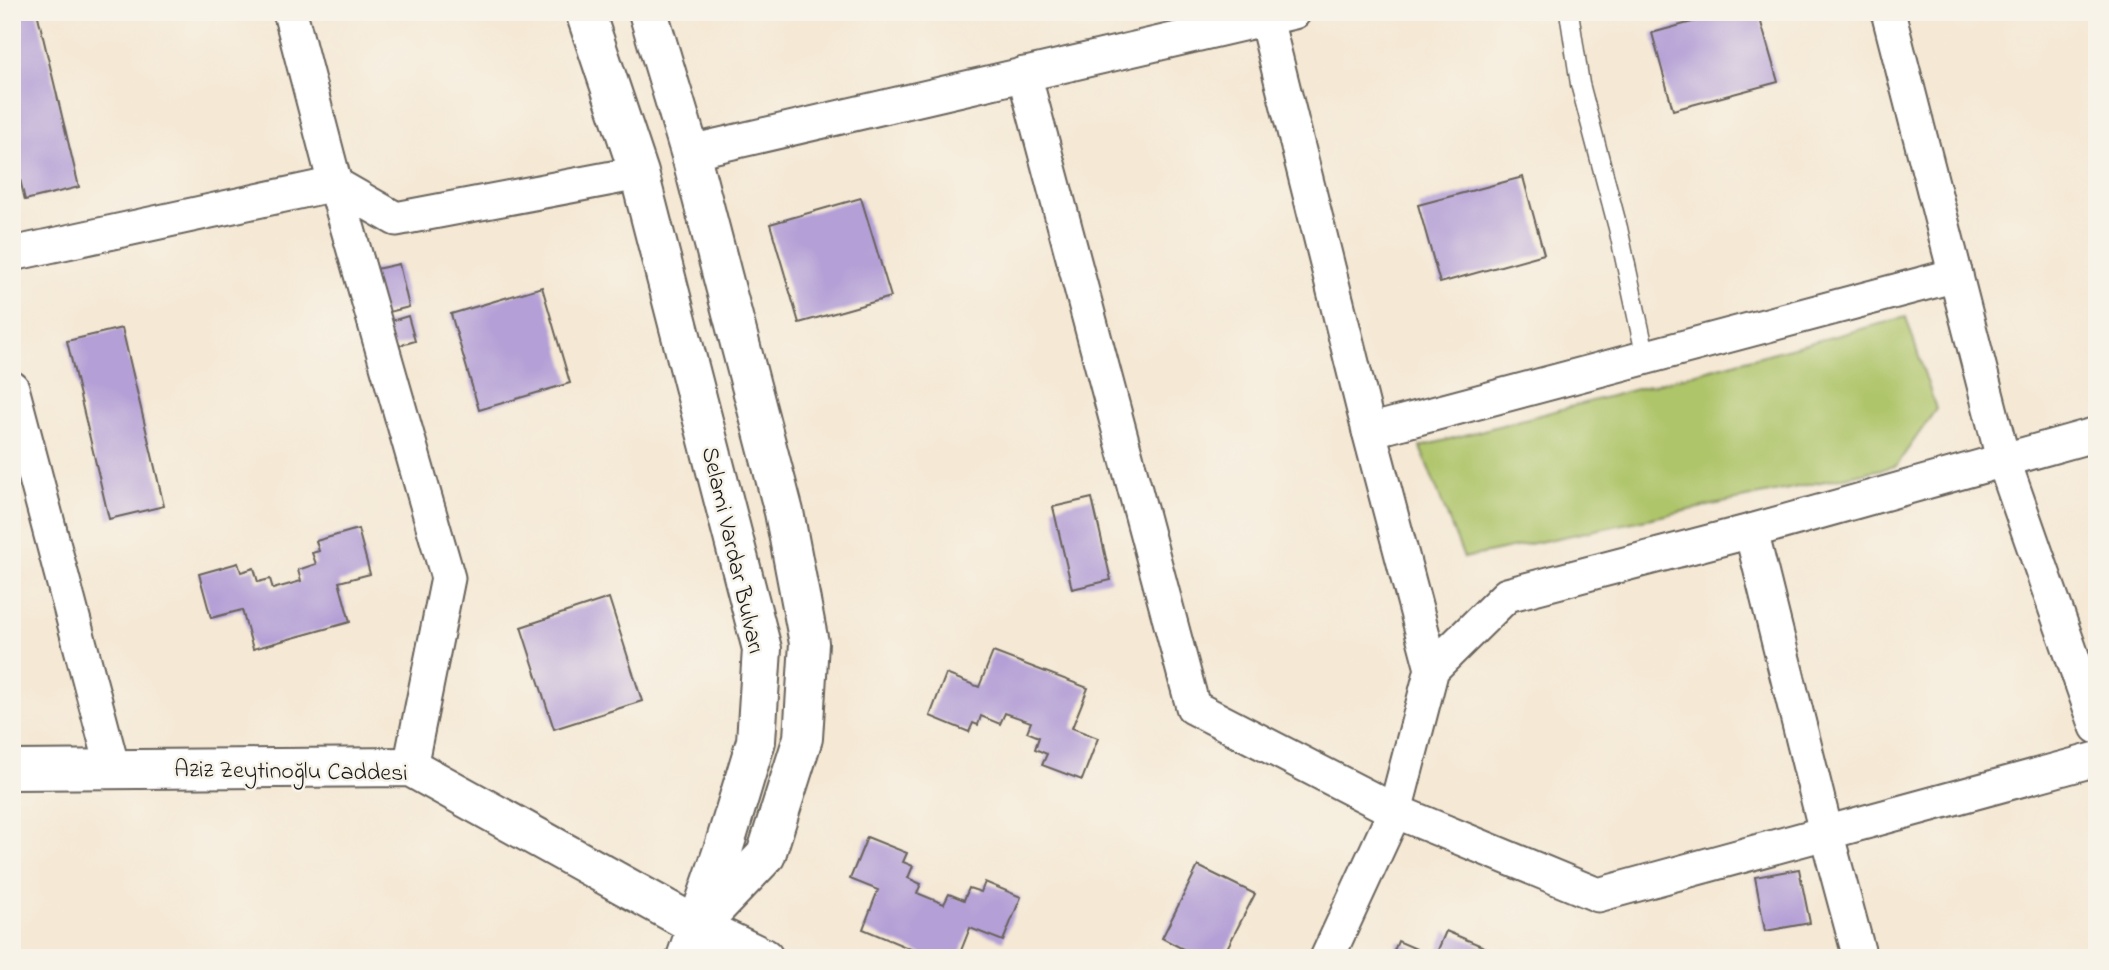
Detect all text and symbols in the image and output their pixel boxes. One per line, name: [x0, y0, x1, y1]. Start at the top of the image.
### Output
street label: Selami Vardar Bulvarı: [691, 444, 772, 658]
street label: Aziz Zeytinoğlu Caddesi: [174, 753, 408, 793]

